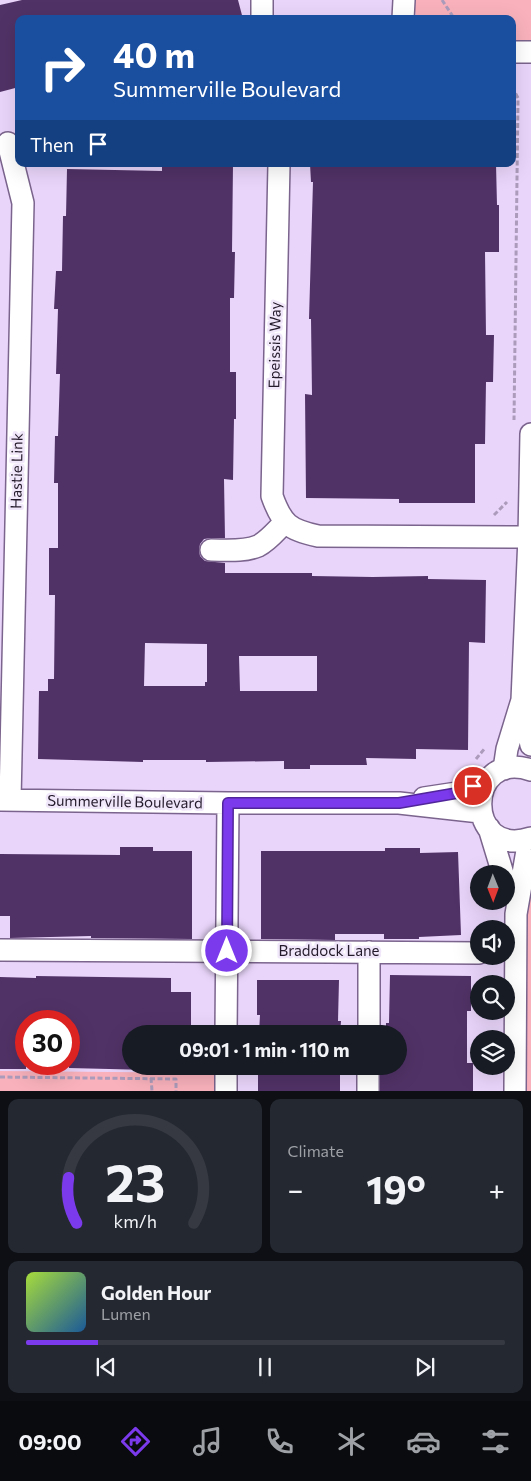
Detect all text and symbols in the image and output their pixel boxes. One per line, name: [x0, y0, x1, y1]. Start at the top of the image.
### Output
text: 40 m: [113, 32, 195, 75]
icon: right: [30, 35, 95, 100]
text: Summerville Boulevard: [113, 75, 341, 102]
icon: arrive: [84, 130, 112, 158]
text: Then: [30, 133, 74, 156]
street label: Epeissis Way: [264, 301, 284, 388]
street label: Hastie Link: [6, 433, 26, 509]
pin: [452, 765, 494, 807]
icon: arrive: [459, 772, 487, 800]
street label: Summerville Boulevard: [47, 791, 203, 811]
north arrow: [470, 865, 515, 910]
map controls: [470, 865, 515, 1075]
button: sound: [470, 920, 515, 965]
position arrow: [200, 924, 252, 976]
street label: Braddock Lane: [278, 941, 380, 959]
button: search: [470, 975, 515, 1020]
speed limit sign: 30: [15, 1010, 80, 1075]
button: layers: [470, 1030, 515, 1075]
text: 09:01 · 1 min · 110 m: [179, 1038, 350, 1061]
text: Climate: [288, 1141, 344, 1160]
text: 23: [105, 1149, 165, 1213]
text: 19°: [366, 1165, 426, 1212]
text: −: [288, 1172, 303, 1206]
text: +: [489, 1172, 505, 1206]
text: km/h: [113, 1210, 156, 1232]
text: Golden Hour: [101, 1281, 211, 1304]
text: Lumen: [101, 1304, 151, 1323]
icon: previous: [92, 1353, 120, 1381]
icon: pause: [251, 1353, 279, 1381]
icon: next: [411, 1353, 439, 1381]
icon: directions: [118, 1424, 153, 1459]
icon: music: [190, 1424, 225, 1459]
icon: phone: [262, 1424, 297, 1459]
icon: climate: [334, 1424, 369, 1459]
icon: car: [406, 1424, 441, 1459]
icon: filters: [478, 1424, 513, 1459]
text: 09:00: [18, 1428, 82, 1455]

